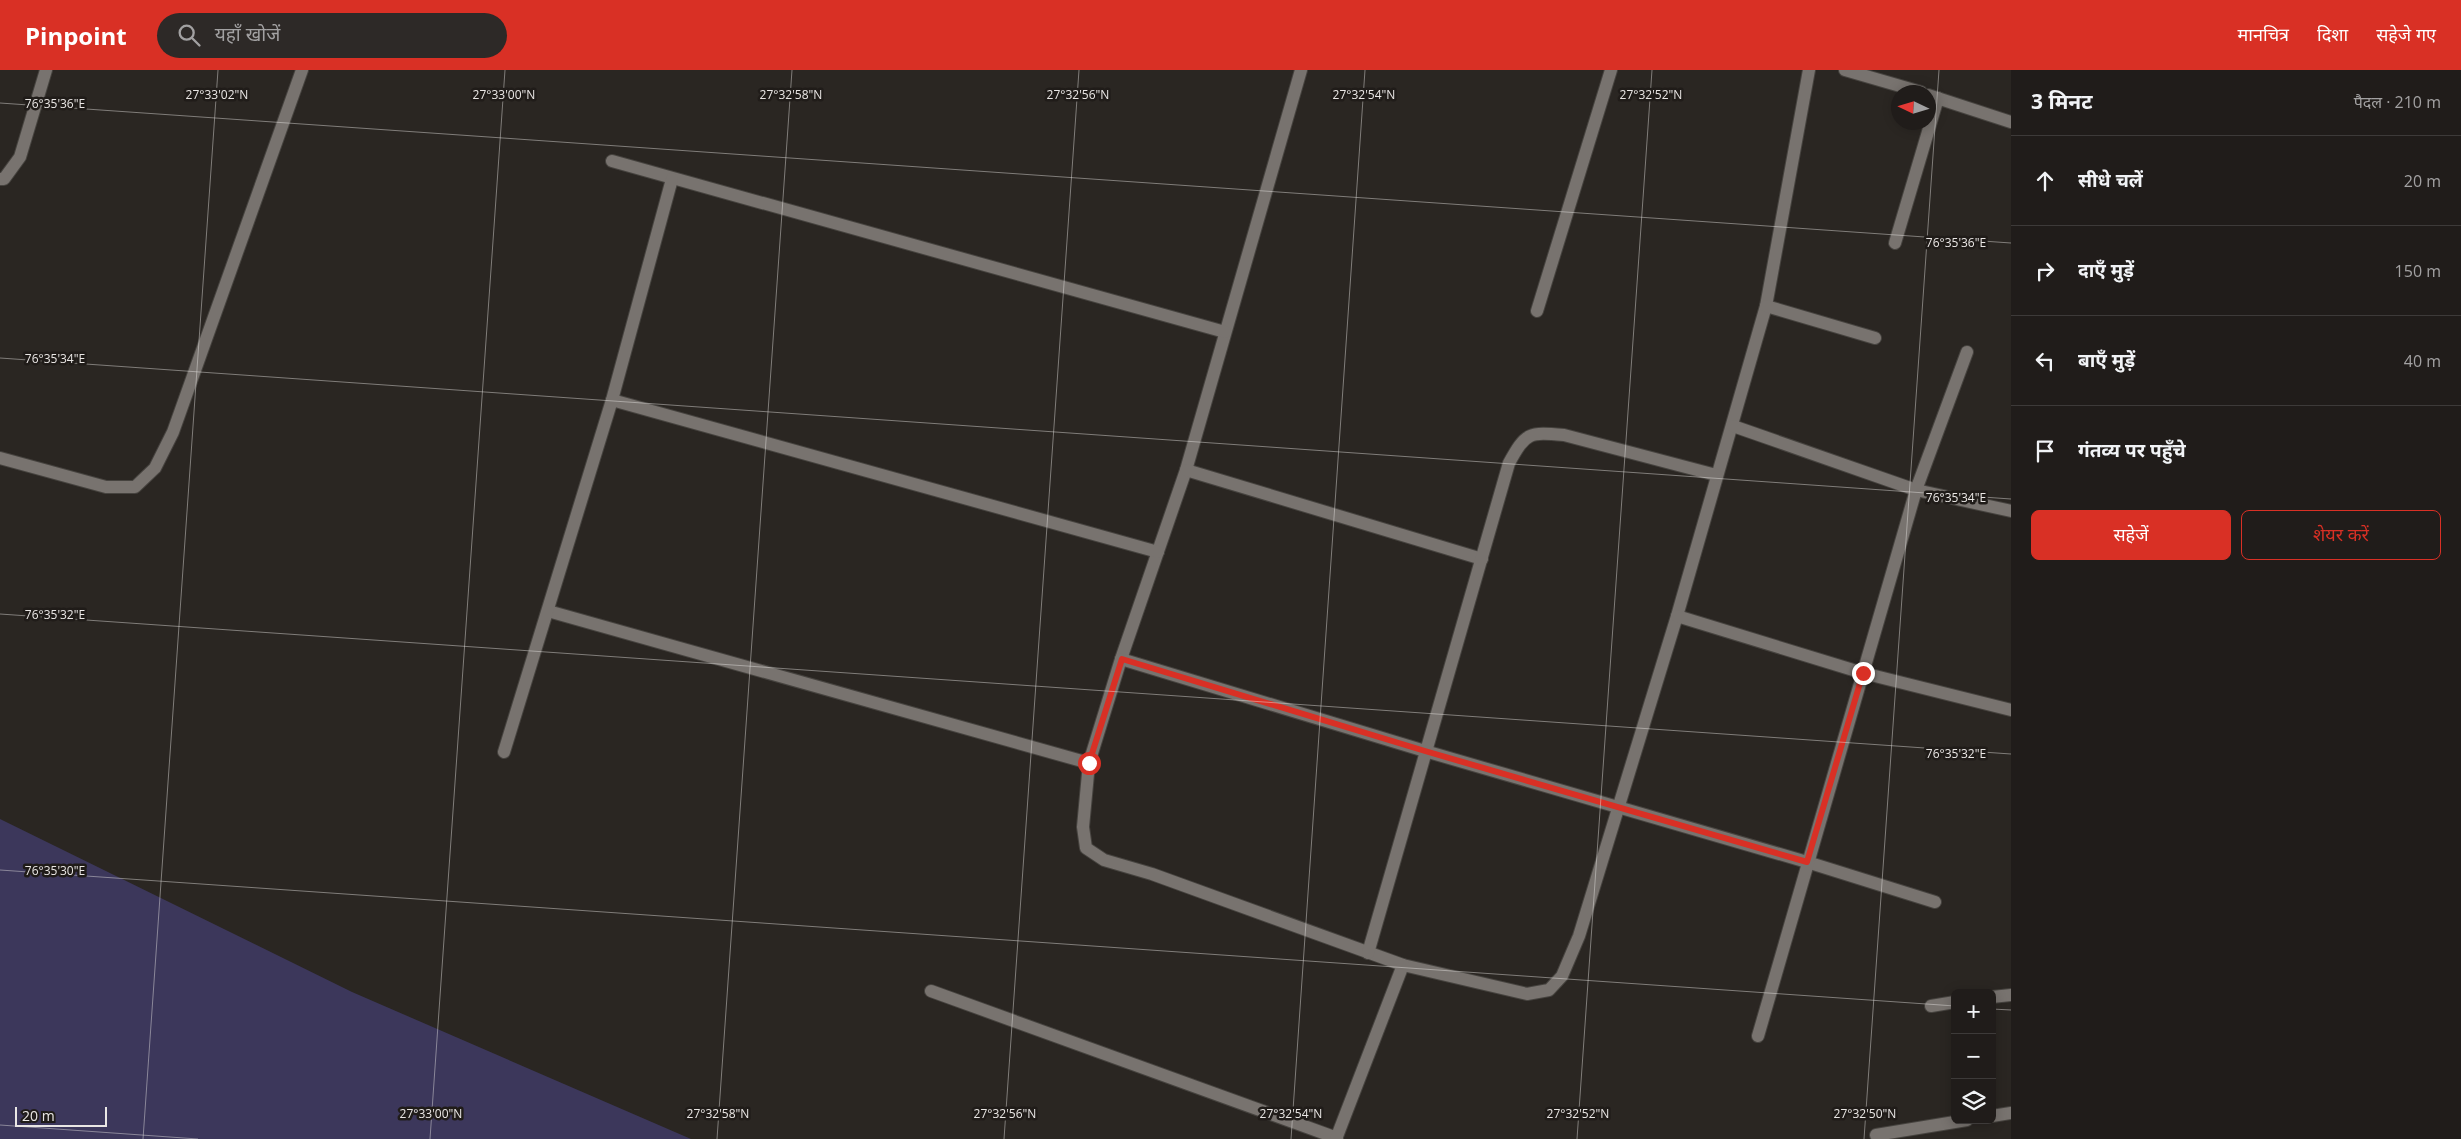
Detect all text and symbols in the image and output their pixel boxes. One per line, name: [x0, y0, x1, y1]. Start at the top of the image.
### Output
search box: [157, 13, 507, 58]
text: Pinpoint: [25, 19, 127, 52]
icon: search: [175, 21, 203, 49]
text: यहाँ खोजें: [215, 21, 280, 47]
text: मानचित्र: [2238, 22, 2289, 46]
text: दिशा: [2317, 22, 2348, 46]
text: सहेजे गए: [2376, 22, 2436, 46]
north arrow: [1891, 85, 1936, 130]
text: 27°33'02"N: [186, 86, 248, 103]
text: 27°33'00"N: [473, 86, 535, 103]
text: 27°32'58"N: [760, 86, 822, 103]
text: 27°32'56"N: [1047, 86, 1109, 103]
text: 27°32'54"N: [1333, 86, 1395, 103]
text: 27°32'52"N: [1620, 86, 1682, 103]
text: 3 मिनट: [2031, 87, 2093, 115]
text: पैदल · 210 m: [2354, 91, 2441, 113]
text: 76°35'36"E: [25, 95, 85, 112]
icon: ahead: [2031, 167, 2059, 195]
text: सीधे चलें: [2078, 167, 2143, 193]
text: 20 m: [2404, 170, 2441, 192]
text: 76°35'36"E: [1926, 234, 1986, 251]
icon: right: [2031, 257, 2059, 285]
text: दाएँ मुड़ें: [2078, 257, 2134, 283]
text: 150 m: [2395, 260, 2441, 282]
icon: left: [2031, 347, 2059, 375]
text: बाएँ मुड़ें: [2078, 347, 2135, 373]
text: 76°35'34"E: [25, 350, 85, 367]
text: 40 m: [2404, 350, 2441, 372]
icon: arrive: [2031, 437, 2059, 465]
text: गंतव्य पर पहुँचे: [2078, 437, 2186, 463]
text: 76°35'34"E: [1926, 489, 1986, 506]
button: सहेजें: [2031, 510, 2231, 560]
button: शेयर करें: [2241, 510, 2441, 560]
text: 76°35'32"E: [25, 606, 85, 623]
route end: [1852, 662, 1875, 685]
text: 76°35'32"E: [1926, 745, 1986, 762]
route start: [1078, 752, 1101, 775]
text: 76°35'30"E: [25, 862, 85, 879]
map controls: [1951, 989, 1996, 1124]
button: +: [1951, 989, 1996, 1034]
button: −: [1951, 1034, 1996, 1079]
button: layers: [1951, 1079, 1996, 1124]
scale bar: [15, 1104, 108, 1127]
text: 27°33'00"N: [400, 1105, 462, 1122]
text: 27°32'58"N: [687, 1105, 749, 1122]
text: 27°32'56"N: [974, 1105, 1036, 1122]
text: 27°32'54"N: [1260, 1105, 1322, 1122]
text: 27°32'52"N: [1547, 1105, 1609, 1122]
text: 27°32'50"N: [1834, 1105, 1896, 1122]
text: 20 m: [22, 1106, 55, 1125]

